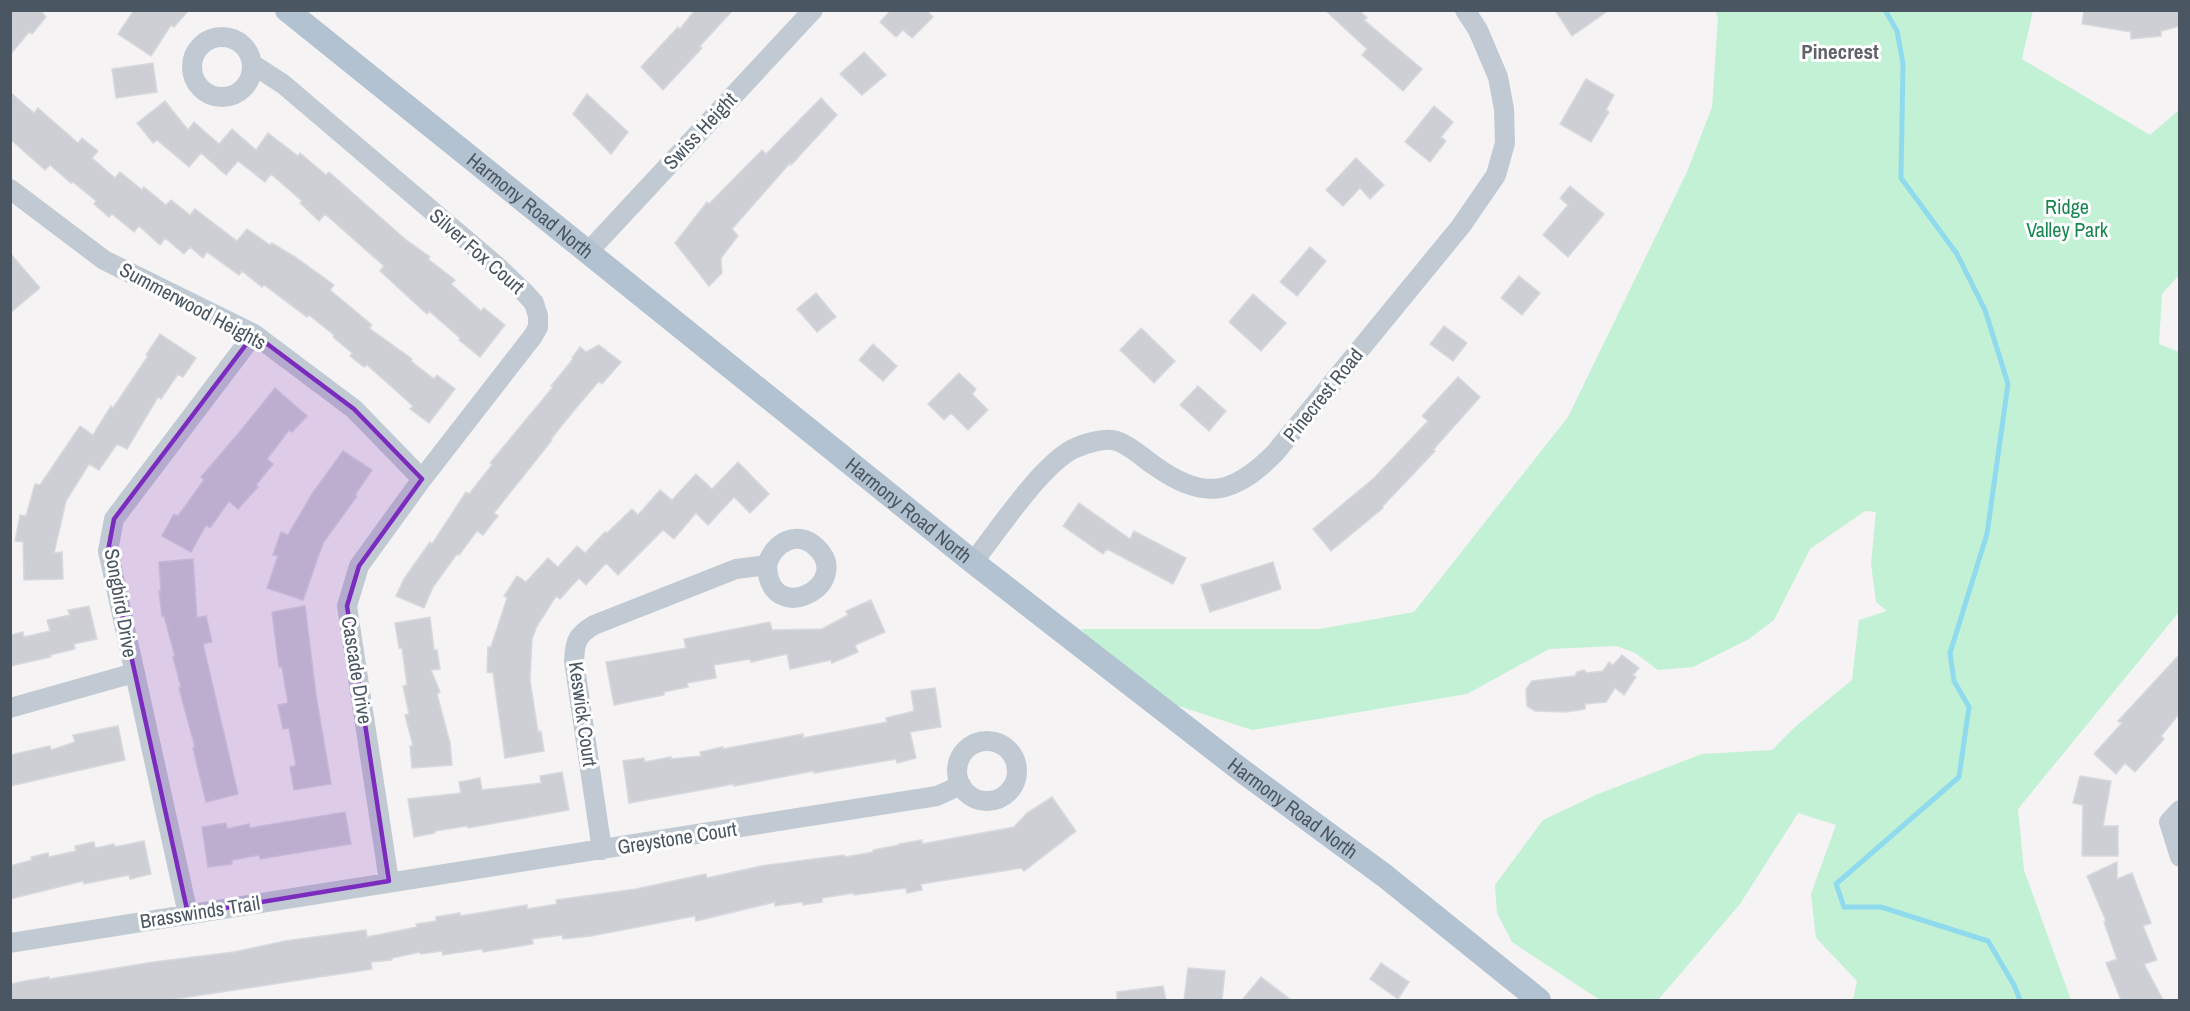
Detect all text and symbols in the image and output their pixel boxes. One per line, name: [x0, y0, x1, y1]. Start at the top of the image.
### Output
district label: Pinecrest: [1801, 37, 1879, 66]
street label: Swiss Height: [657, 86, 743, 175]
street label: Harmony Road North: [462, 146, 599, 264]
park label: Ridge Valley Park: [2026, 193, 2109, 243]
street label: Silver Fox Court: [424, 202, 531, 300]
street label: Summerwood Heights: [115, 256, 271, 356]
street label: Pinecrest Road: [1277, 342, 1369, 447]
street label: Harmony Road North: [840, 451, 978, 569]
street label: Songbird Drive: [99, 546, 144, 660]
street label: Cascade Drive: [336, 614, 379, 726]
street label: Keswick Court: [563, 660, 604, 769]
street label: Harmony Road North: [1223, 751, 1363, 865]
street label: Greystone Court: [615, 815, 739, 860]
street label: Brasswinds Trail: [138, 889, 262, 934]

